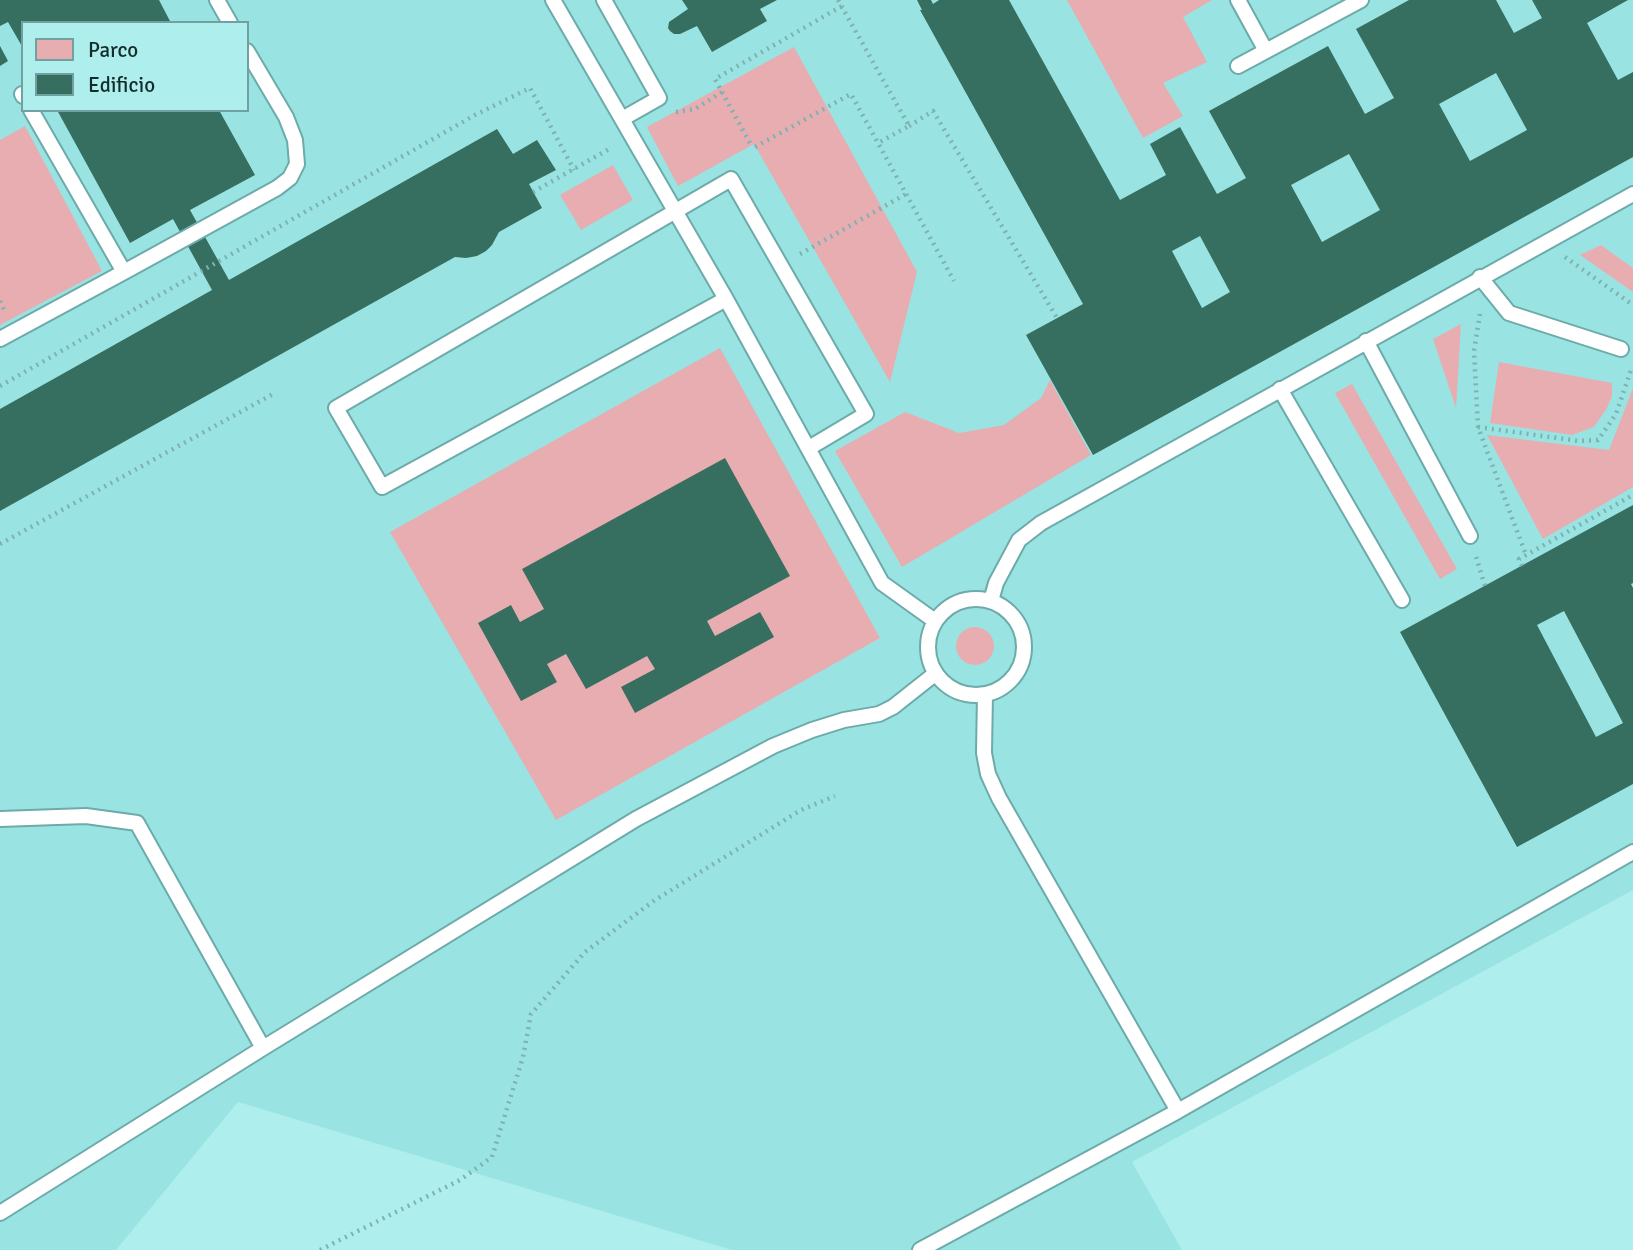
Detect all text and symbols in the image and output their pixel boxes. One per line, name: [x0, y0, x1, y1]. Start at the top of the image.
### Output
legend: [21, 21, 248, 112]
text: Parco: [88, 37, 138, 63]
text: Edificio: [88, 72, 155, 98]

